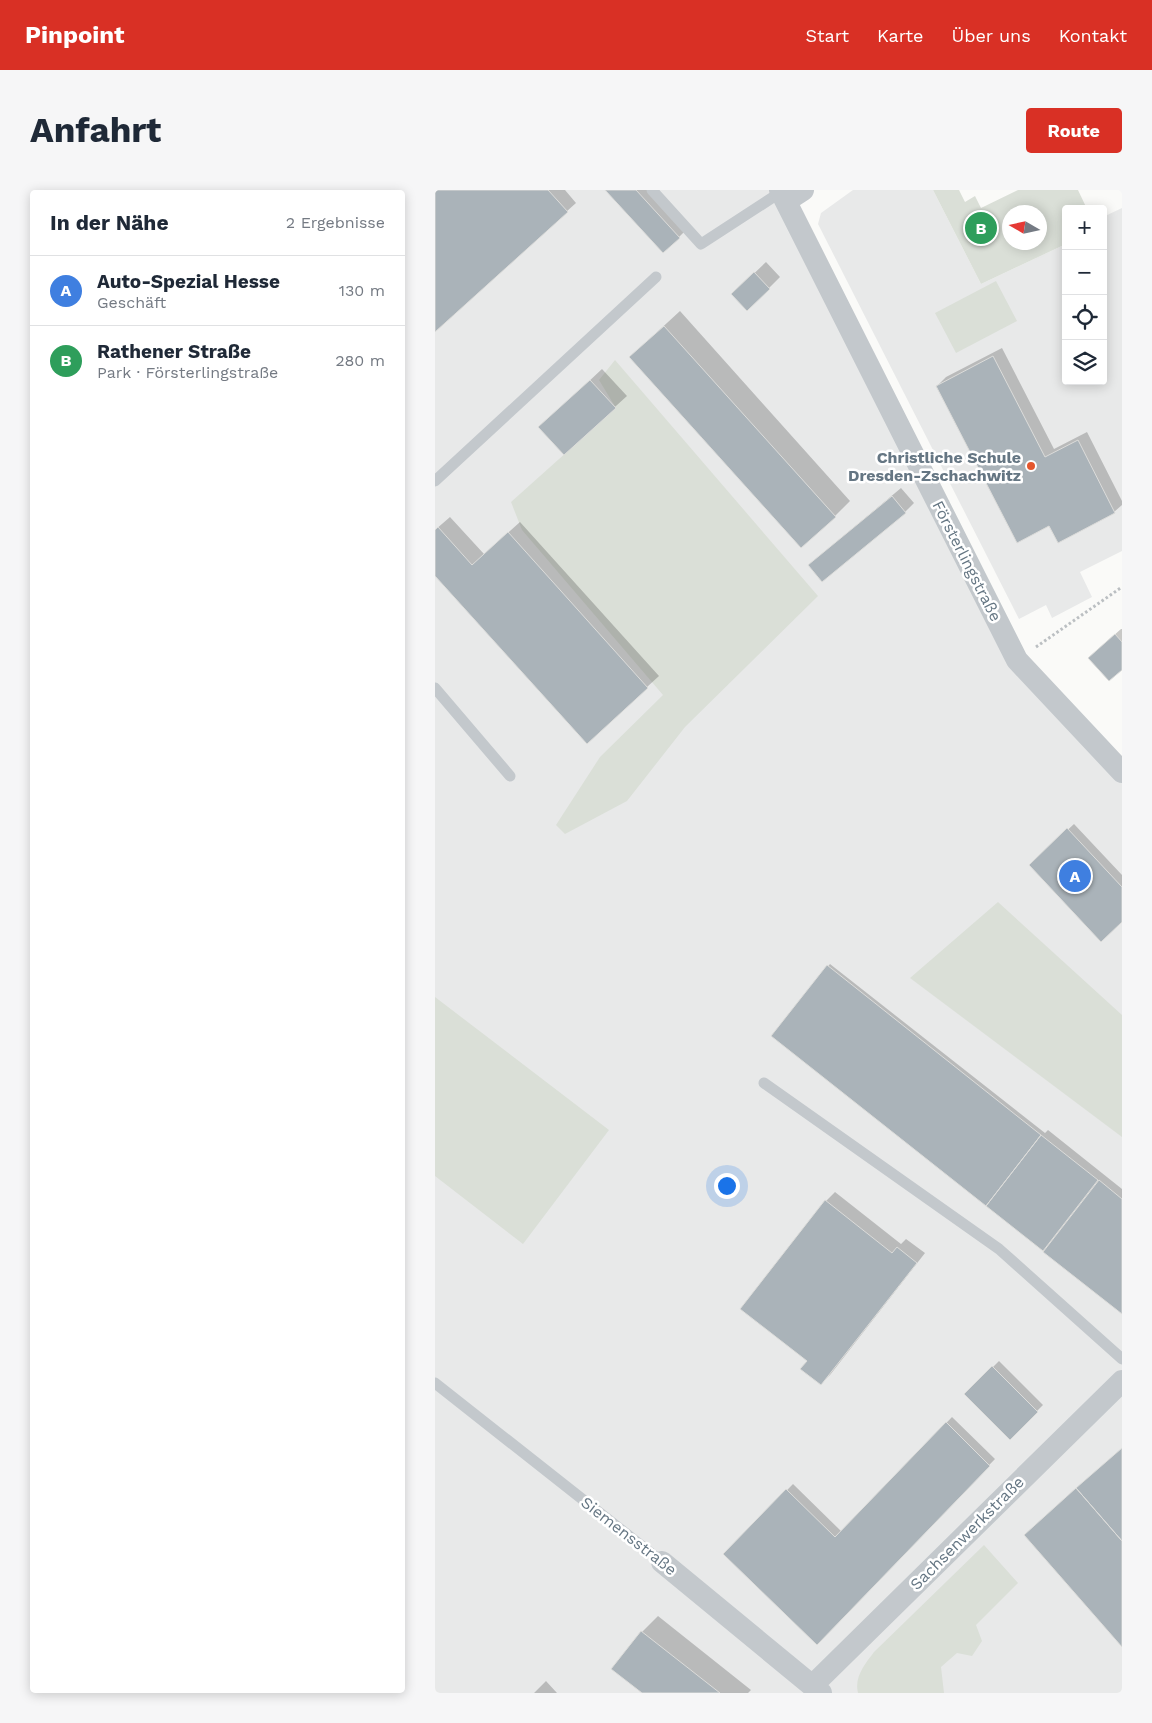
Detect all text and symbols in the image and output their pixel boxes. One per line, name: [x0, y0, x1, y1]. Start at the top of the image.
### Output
text: Pinpoint: [25, 21, 125, 49]
text: Start: [805, 25, 849, 46]
text: Karte: [877, 25, 924, 46]
text: Über uns: [952, 25, 1031, 46]
text: Kontakt: [1059, 25, 1127, 46]
button: Route: [1026, 108, 1122, 153]
text: Anfahrt: [30, 109, 161, 151]
north arrow: [1002, 205, 1047, 250]
map controls: [1062, 205, 1107, 385]
button: +: [1062, 205, 1107, 250]
pin: B: [965, 209, 997, 247]
text: In der Nähe: [50, 210, 169, 235]
text: 2 Ergebnisse: [286, 213, 385, 232]
button: −: [1062, 250, 1107, 295]
text: Auto-Spezial Hesse: [97, 270, 280, 293]
text: A: [61, 281, 71, 300]
text: 130 m: [339, 281, 385, 300]
text: Geschäft: [97, 293, 166, 312]
button: locate: [1062, 295, 1107, 340]
text: Rathener Straße: [97, 340, 251, 363]
button: layers: [1062, 340, 1107, 385]
text: B: [61, 351, 71, 370]
text: 280 m: [335, 351, 385, 370]
text: Park · Försterlingstraße: [97, 363, 278, 382]
place label: Christliche Schule Dresden-Zschachwitz: [848, 448, 1021, 485]
marker: Christliche Schule Dresden-Zschachwitz: [1025, 460, 1037, 472]
street label: Försterlingstraße: [928, 498, 1006, 624]
pin: A: [1059, 857, 1091, 895]
your location: [714, 1173, 740, 1199]
street label: Sachsenwerkstraße: [906, 1472, 1028, 1594]
street label: Siemensstraße: [577, 1493, 681, 1579]

